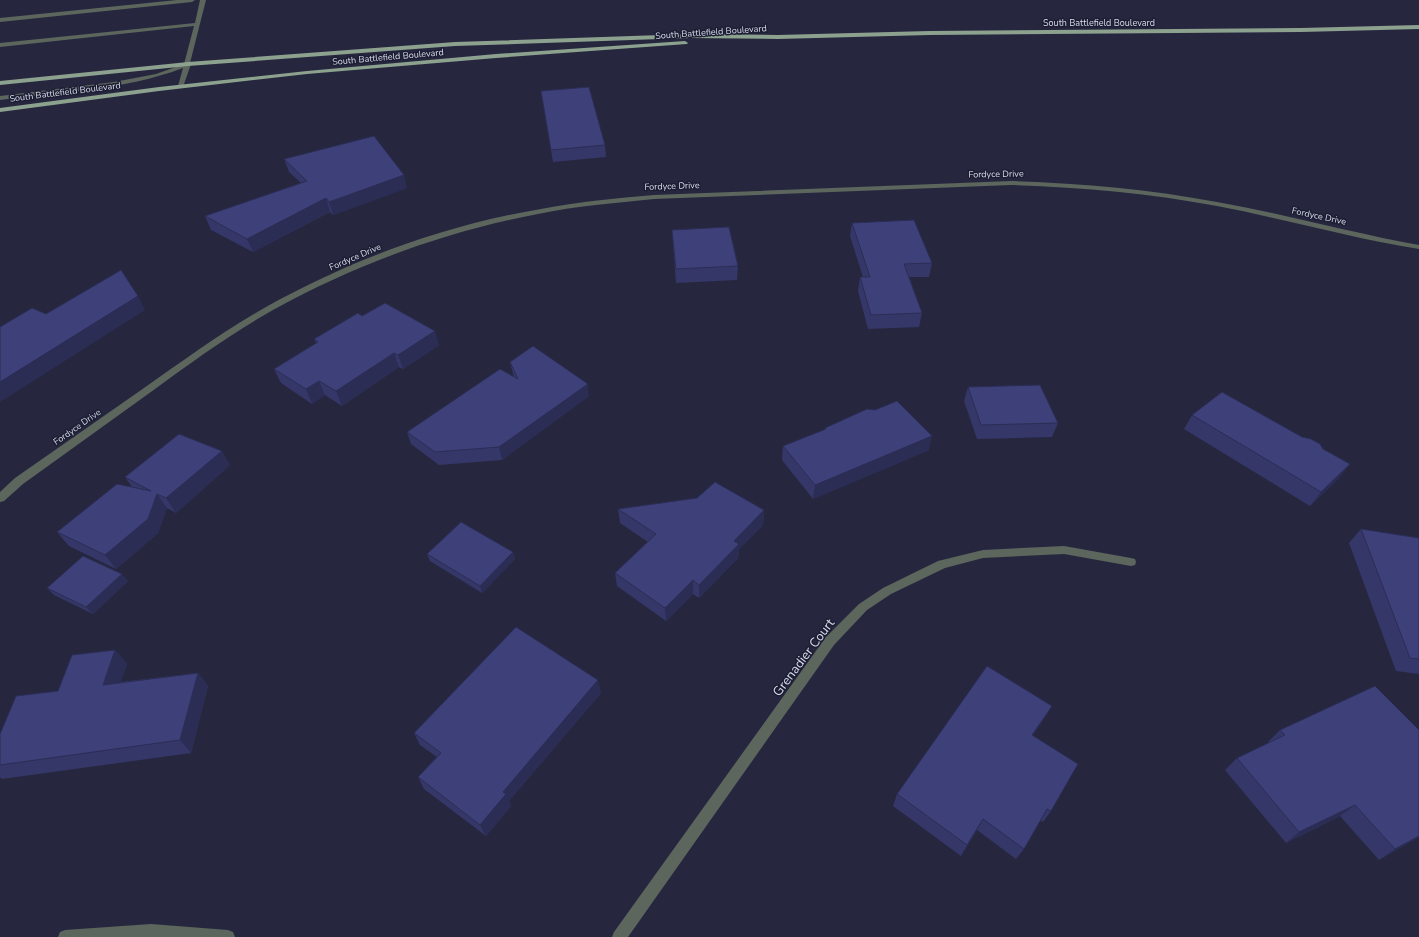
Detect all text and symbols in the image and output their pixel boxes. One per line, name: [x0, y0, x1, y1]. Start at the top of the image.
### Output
street label: South Battlefield Boulevard: [1043, 17, 1155, 29]
street label: South Battlefield Boulevard: [655, 22, 767, 42]
street label: South Battlefield Boulevard: [332, 46, 444, 68]
street label: South Battlefield Boulevard: [9, 79, 121, 105]
street label: Fordyce Drive: [968, 168, 1024, 180]
street label: Fordyce Drive: [644, 179, 700, 193]
street label: Fordyce Drive: [1291, 204, 1347, 228]
street label: Fordyce Drive: [327, 241, 383, 273]
street label: Fordyce Drive: [51, 406, 103, 448]
street label: Grenadier Court: [769, 615, 839, 700]

